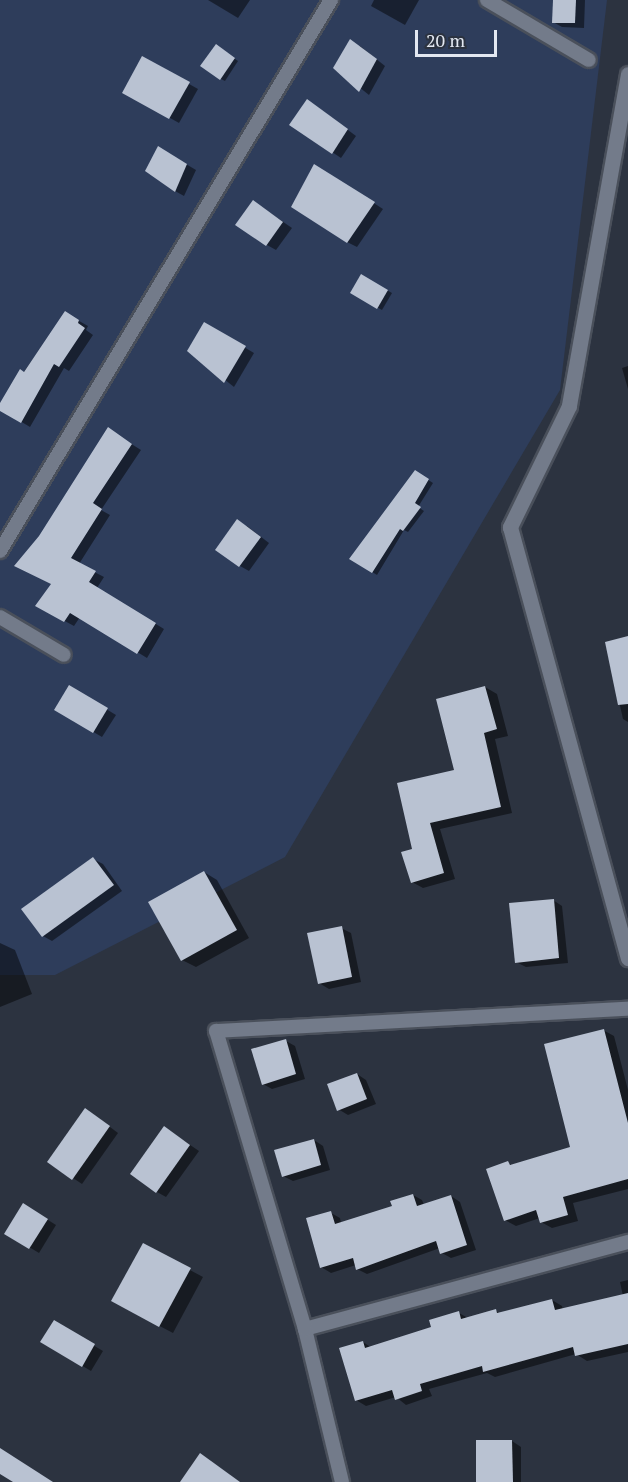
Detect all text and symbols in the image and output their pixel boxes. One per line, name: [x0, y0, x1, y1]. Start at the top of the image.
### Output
scale bar: [418, 18, 500, 56]
text: 20 m: [426, 28, 465, 52]

